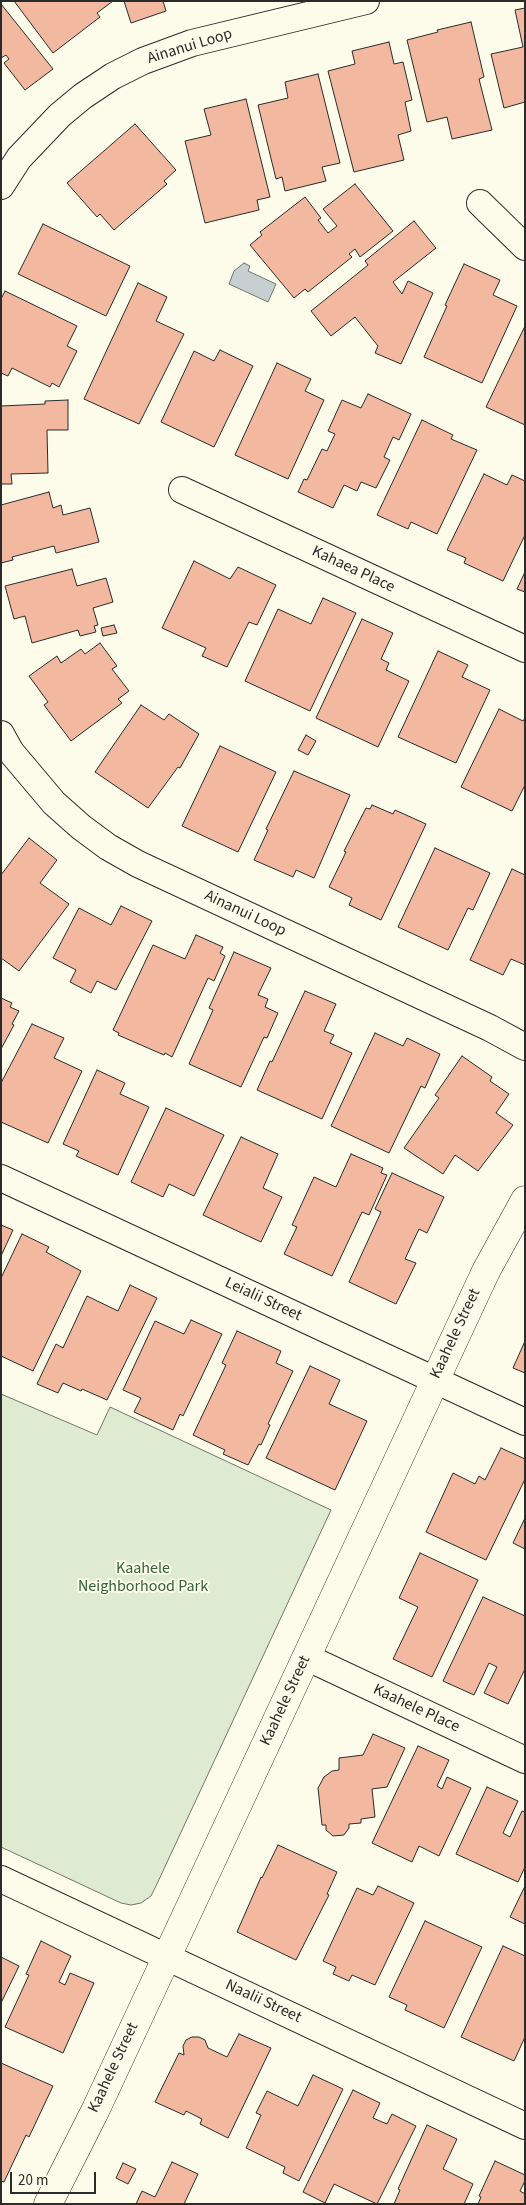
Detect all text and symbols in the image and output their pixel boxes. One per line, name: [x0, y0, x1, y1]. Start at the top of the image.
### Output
street label: Ainanui Loop: [145, 25, 235, 69]
street label: Kahaea Place: [309, 542, 397, 598]
street label: Ainanui Loop: [201, 887, 289, 941]
street label: Leialii Street: [221, 1274, 305, 1326]
street label: Kaahele Street: [427, 1286, 485, 1382]
park label: Kaahele Neighborhood Park: [78, 1559, 208, 1597]
street label: Kaahele Street: [257, 1653, 315, 1749]
street label: Kaahele Place: [370, 1681, 462, 1737]
street label: Naalii Street: [222, 1976, 304, 2028]
street label: Kaahele Street: [85, 2020, 143, 2116]
scale bar: [12, 2162, 99, 2194]
text: 20 m: [18, 2170, 48, 2191]

